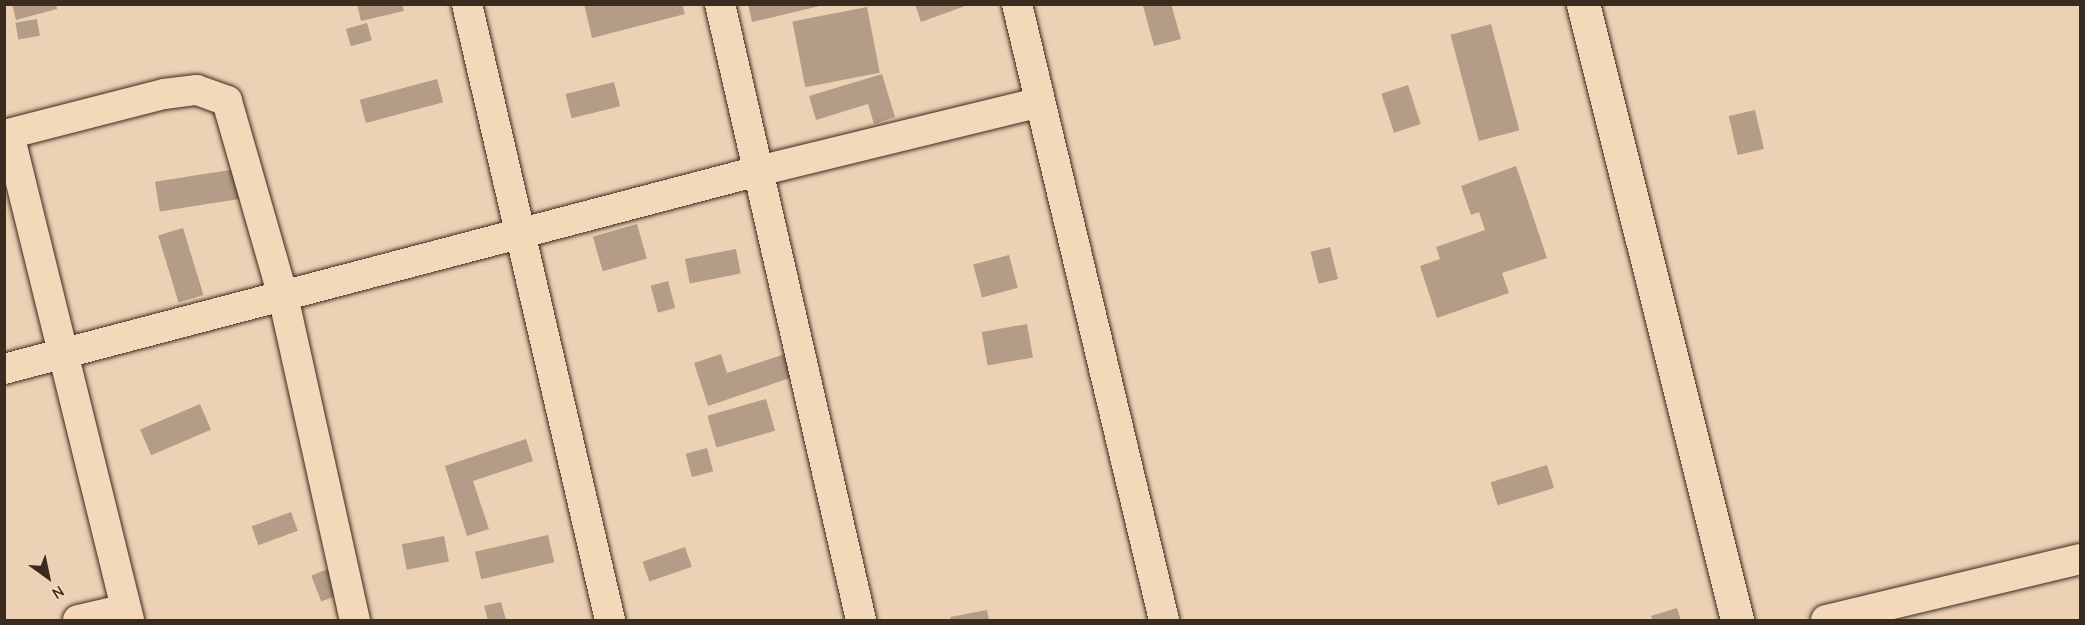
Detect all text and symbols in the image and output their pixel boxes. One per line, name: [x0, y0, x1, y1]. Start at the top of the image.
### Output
north arrow: [18, 547, 78, 607]
text: N: [49, 582, 67, 602]

